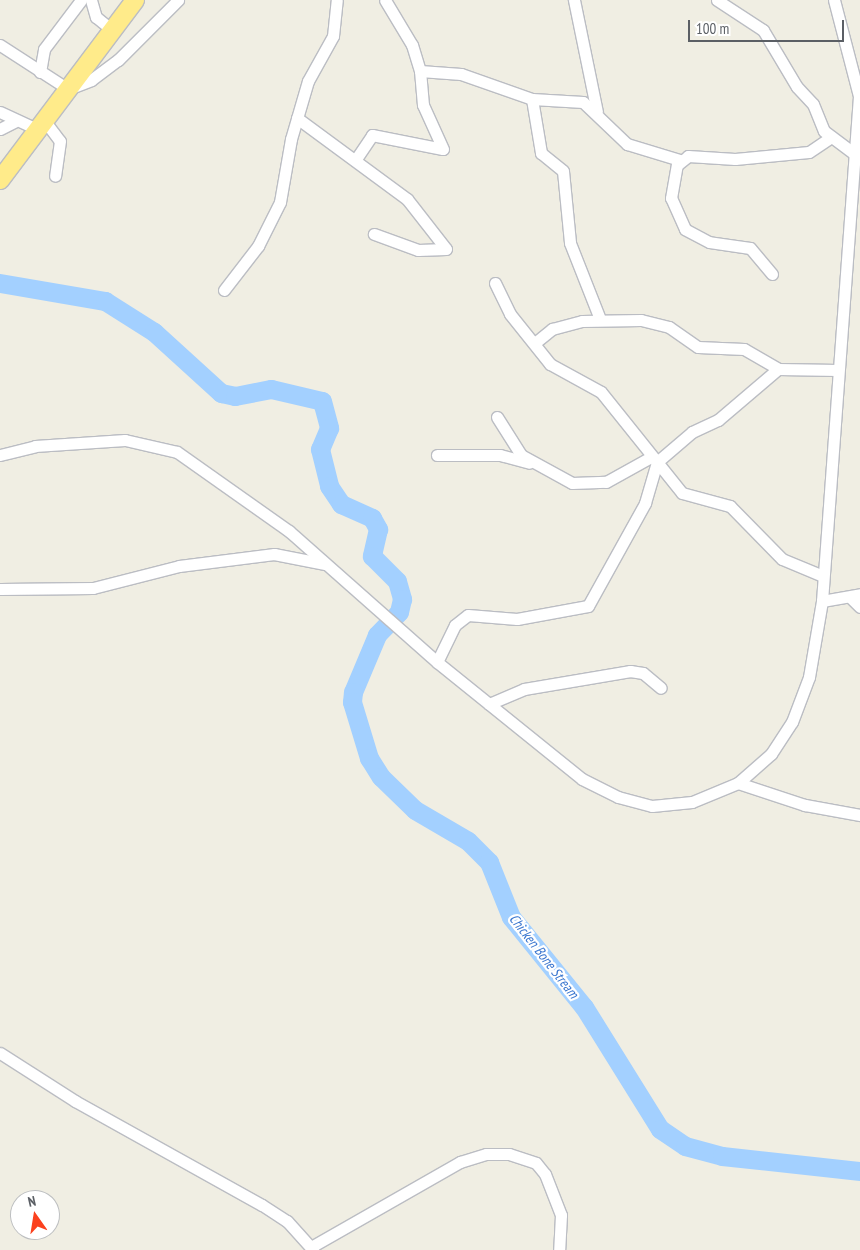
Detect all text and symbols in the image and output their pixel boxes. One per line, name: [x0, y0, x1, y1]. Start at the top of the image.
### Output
scale bar: [690, 10, 846, 42]
text: 100 m: [696, 19, 729, 38]
water label: Chicken Bone Stream: [506, 910, 582, 1002]
north arrow: [10, 1190, 60, 1240]
text: N: [26, 1192, 38, 1211]

